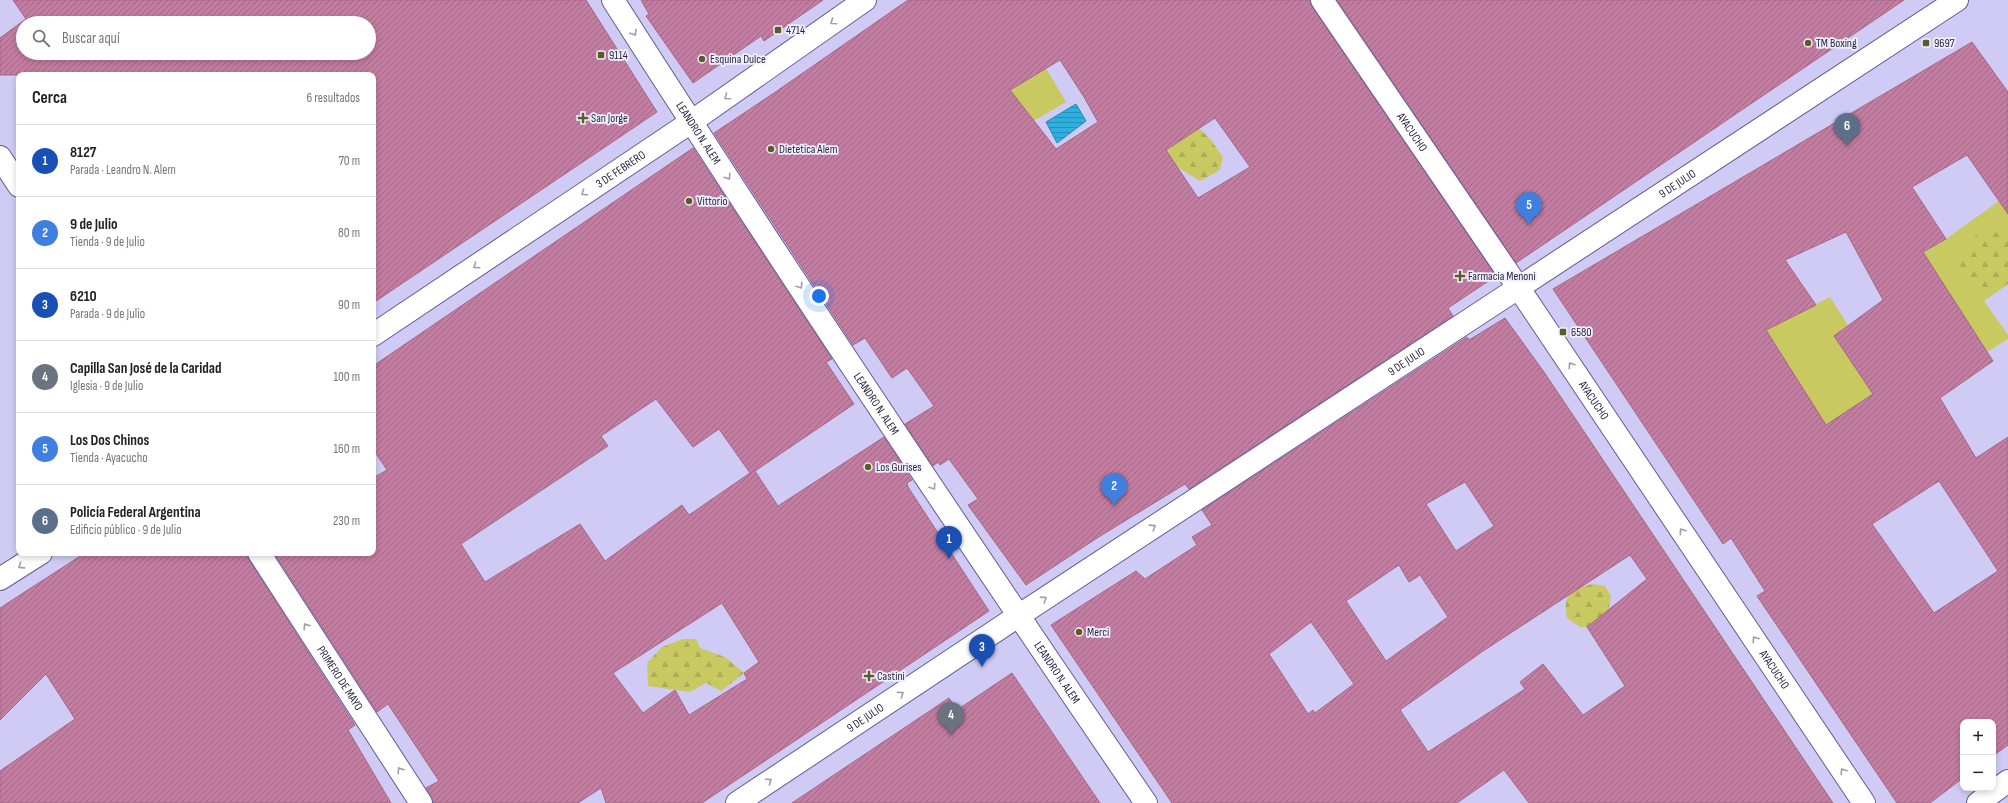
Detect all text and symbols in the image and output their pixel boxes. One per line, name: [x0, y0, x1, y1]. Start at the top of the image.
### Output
search box: [16, 16, 376, 60]
one-way arrow: [830, 17, 837, 25]
place label: 4714: [786, 23, 805, 38]
marker: 4714: [773, 25, 783, 35]
icon: search: [30, 27, 52, 49]
text: Buscar aquí: [62, 29, 120, 48]
one-way arrow: [630, 29, 637, 36]
place label: TM Boxing: [1816, 36, 1857, 51]
place label: 9697: [1934, 36, 1955, 51]
marker: TM Boxing: [1803, 38, 1813, 48]
marker: 9697: [1921, 38, 1931, 48]
place label: 9114: [609, 48, 628, 63]
marker: 9114: [596, 50, 606, 60]
place label: Esquina Dulce: [710, 52, 766, 67]
marker: Esquina Dulce: [697, 54, 707, 64]
text: Cerca: [32, 88, 67, 108]
text: 6 resultados: [307, 90, 360, 106]
one-way arrow: [724, 92, 731, 99]
street label: LEANDRO N. ALEM: [672, 99, 724, 167]
street label: AYACUCHO: [1393, 109, 1430, 155]
place label: San Jorge: [591, 111, 628, 126]
marker: San Jorge: [578, 113, 588, 123]
pin: 6: [1834, 113, 1860, 146]
place label: Dietetica Alem: [779, 142, 838, 157]
text: 8127: [70, 143, 96, 162]
marker: Dietetica Alem: [766, 144, 776, 154]
street label: 3 DE FEBRERO: [593, 148, 649, 192]
text: 1: [42, 153, 48, 169]
text: 70 m: [339, 153, 360, 169]
text: Parada · Leandro N. Alem: [70, 162, 176, 178]
street label: 9 DE JULIO: [1656, 166, 1699, 202]
one-way arrow: [723, 173, 730, 180]
one-way arrow: [581, 188, 588, 196]
pin: 5: [1516, 192, 1542, 225]
place label: Vittorio: [697, 194, 728, 209]
marker: Vittorio: [684, 196, 694, 206]
text: 9 de Julio: [70, 215, 118, 234]
text: 2: [42, 225, 48, 241]
text: 80 m: [338, 225, 360, 241]
text: Tienda · 9 de Julio: [70, 234, 145, 250]
one-way arrow: [473, 261, 480, 269]
place label: Farmacia Menoni: [1468, 269, 1536, 284]
marker: Farmacia Menoni: [1455, 271, 1465, 281]
one-way arrow: [795, 282, 802, 289]
your location: [809, 286, 829, 306]
text: 6210: [70, 287, 97, 306]
text: 3: [42, 297, 48, 313]
text: 90 m: [338, 297, 360, 313]
text: Parada · 9 de Julio: [70, 306, 145, 322]
place label: 6580: [1571, 325, 1592, 340]
marker: 6580: [1558, 327, 1568, 337]
street label: 9 DE JULIO: [1385, 344, 1428, 379]
text: Capilla San José de la Caridad: [70, 359, 222, 378]
one-way arrow: [1568, 362, 1576, 369]
text: 4: [42, 369, 48, 385]
text: 100 m: [333, 369, 360, 385]
street label: LEANDRO N. ALEM: [850, 370, 902, 438]
street label: AYACUCHO: [1575, 377, 1612, 423]
text: Iglesia · 9 de Julio: [70, 378, 143, 394]
text: Los Dos Chinos: [70, 431, 149, 450]
text: 5: [42, 441, 48, 457]
text: 160 m: [334, 441, 360, 457]
text: Tienda · Ayacucho: [70, 450, 148, 466]
place label: Los Gurises: [876, 460, 922, 475]
marker: Los Gurises: [863, 462, 873, 472]
pin: 2: [1101, 473, 1127, 506]
one-way arrow: [928, 483, 935, 490]
text: Policía Federal Argentina: [70, 503, 201, 522]
text: 6: [42, 513, 48, 529]
text: 230 m: [333, 513, 360, 529]
text: Edificio público · 9 de Julio: [70, 522, 182, 538]
one-way arrow: [1149, 525, 1156, 532]
pin: 1: [936, 526, 962, 559]
one-way arrow: [1680, 529, 1687, 536]
one-way arrow: [18, 561, 25, 569]
one-way arrow: [1040, 596, 1047, 604]
one-way arrow: [303, 623, 311, 630]
place label: Merci: [1087, 625, 1109, 640]
marker: Merci: [1074, 627, 1084, 637]
pin: 3: [969, 634, 995, 667]
one-way arrow: [1752, 637, 1759, 644]
street label: LEANDRO N. ALEM: [1030, 639, 1083, 707]
street label: PRIMERO DE MAYO: [313, 643, 366, 713]
street label: AYACUCHO: [1755, 647, 1792, 692]
place label: Castini: [877, 669, 905, 684]
marker: Castini: [864, 671, 874, 681]
one-way arrow: [897, 691, 904, 699]
street label: 9 DE JULIO: [844, 700, 887, 736]
pin: 4: [938, 702, 964, 735]
map controls: [1960, 719, 1996, 791]
button: +: [1960, 719, 1996, 755]
button: −: [1960, 755, 1996, 791]
one-way arrow: [397, 767, 404, 774]
one-way arrow: [1840, 768, 1847, 775]
one-way arrow: [765, 779, 772, 786]

